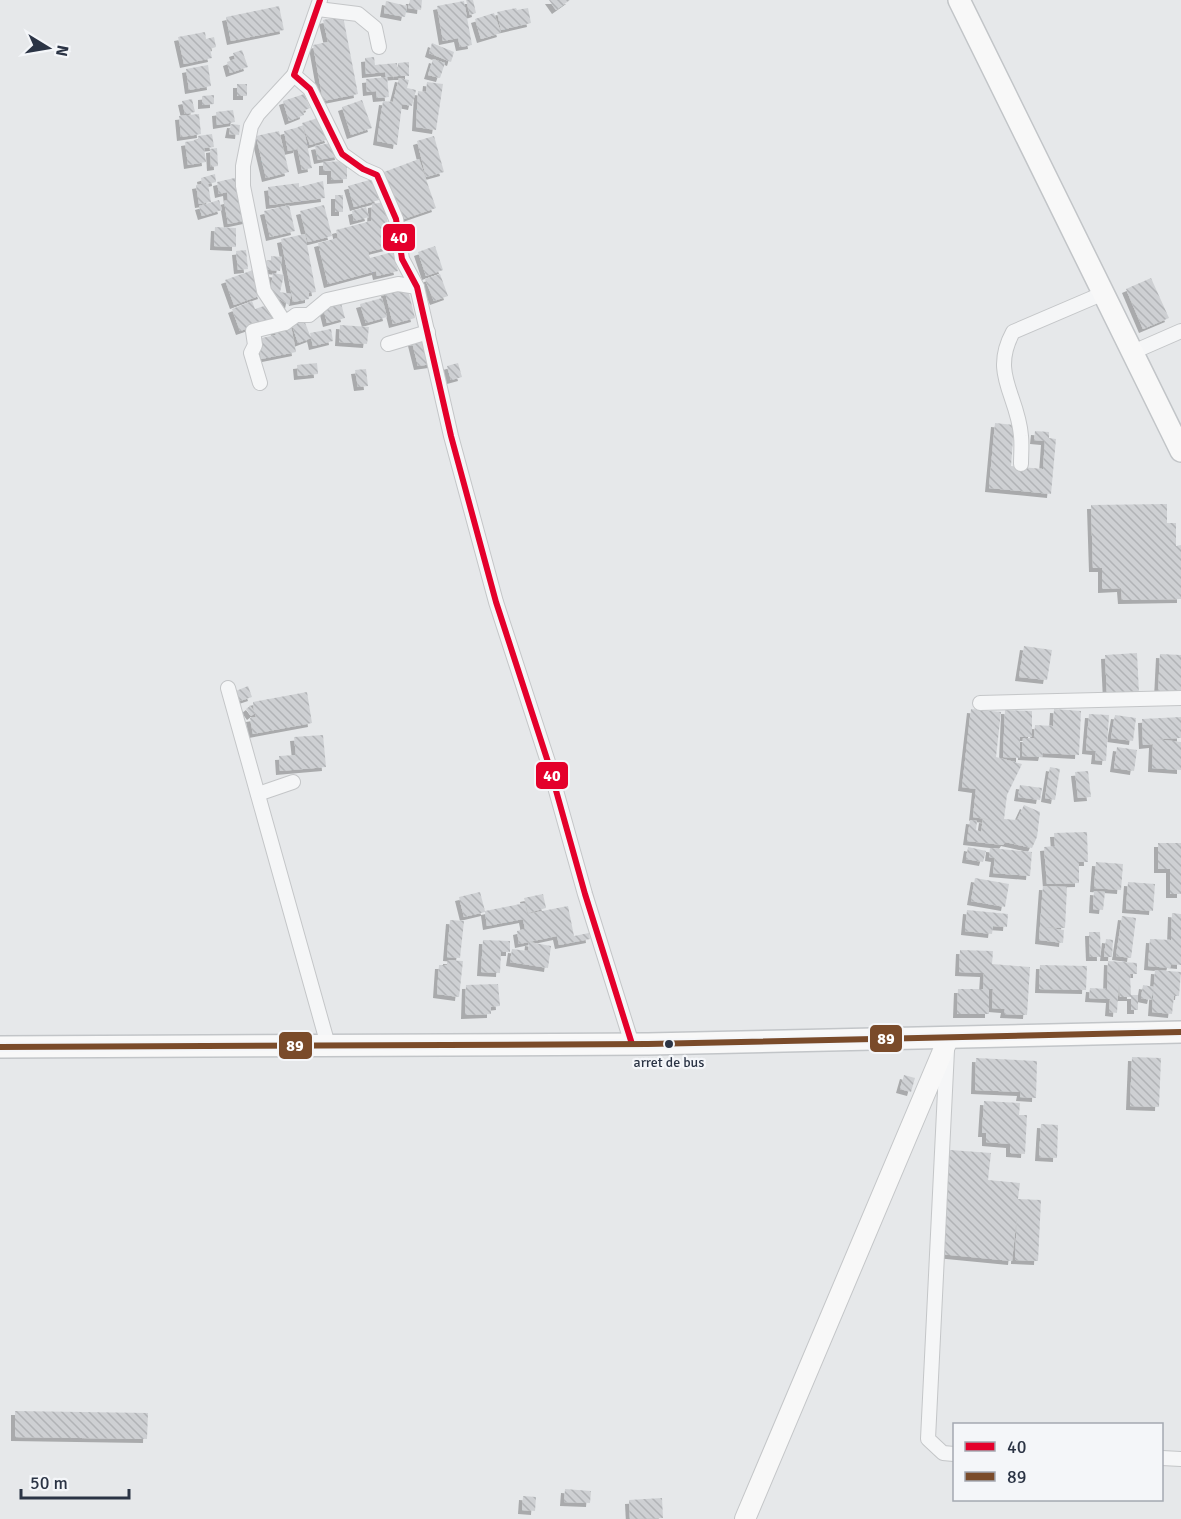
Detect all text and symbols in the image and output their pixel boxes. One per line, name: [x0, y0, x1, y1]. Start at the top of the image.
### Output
north arrow: [18, 18, 78, 78]
text: N: [51, 43, 73, 58]
line badge: 40: [382, 223, 416, 252]
text: 40: [390, 228, 408, 248]
line badge: 40: [535, 761, 569, 790]
text: 40: [543, 766, 561, 786]
line badge: 89: [869, 1024, 903, 1053]
text: 89: [877, 1029, 895, 1049]
line badge: 89: [278, 1031, 313, 1060]
text: 89: [286, 1036, 304, 1056]
marker: arret de bus: [663, 1038, 675, 1050]
place label: arret de bus: [634, 1054, 704, 1071]
legend: [953, 1423, 1163, 1501]
text: 40: [1007, 1436, 1026, 1458]
scale bar: [21, 1462, 129, 1500]
text: 89: [1007, 1466, 1026, 1488]
text: 50 m: [30, 1472, 68, 1494]

